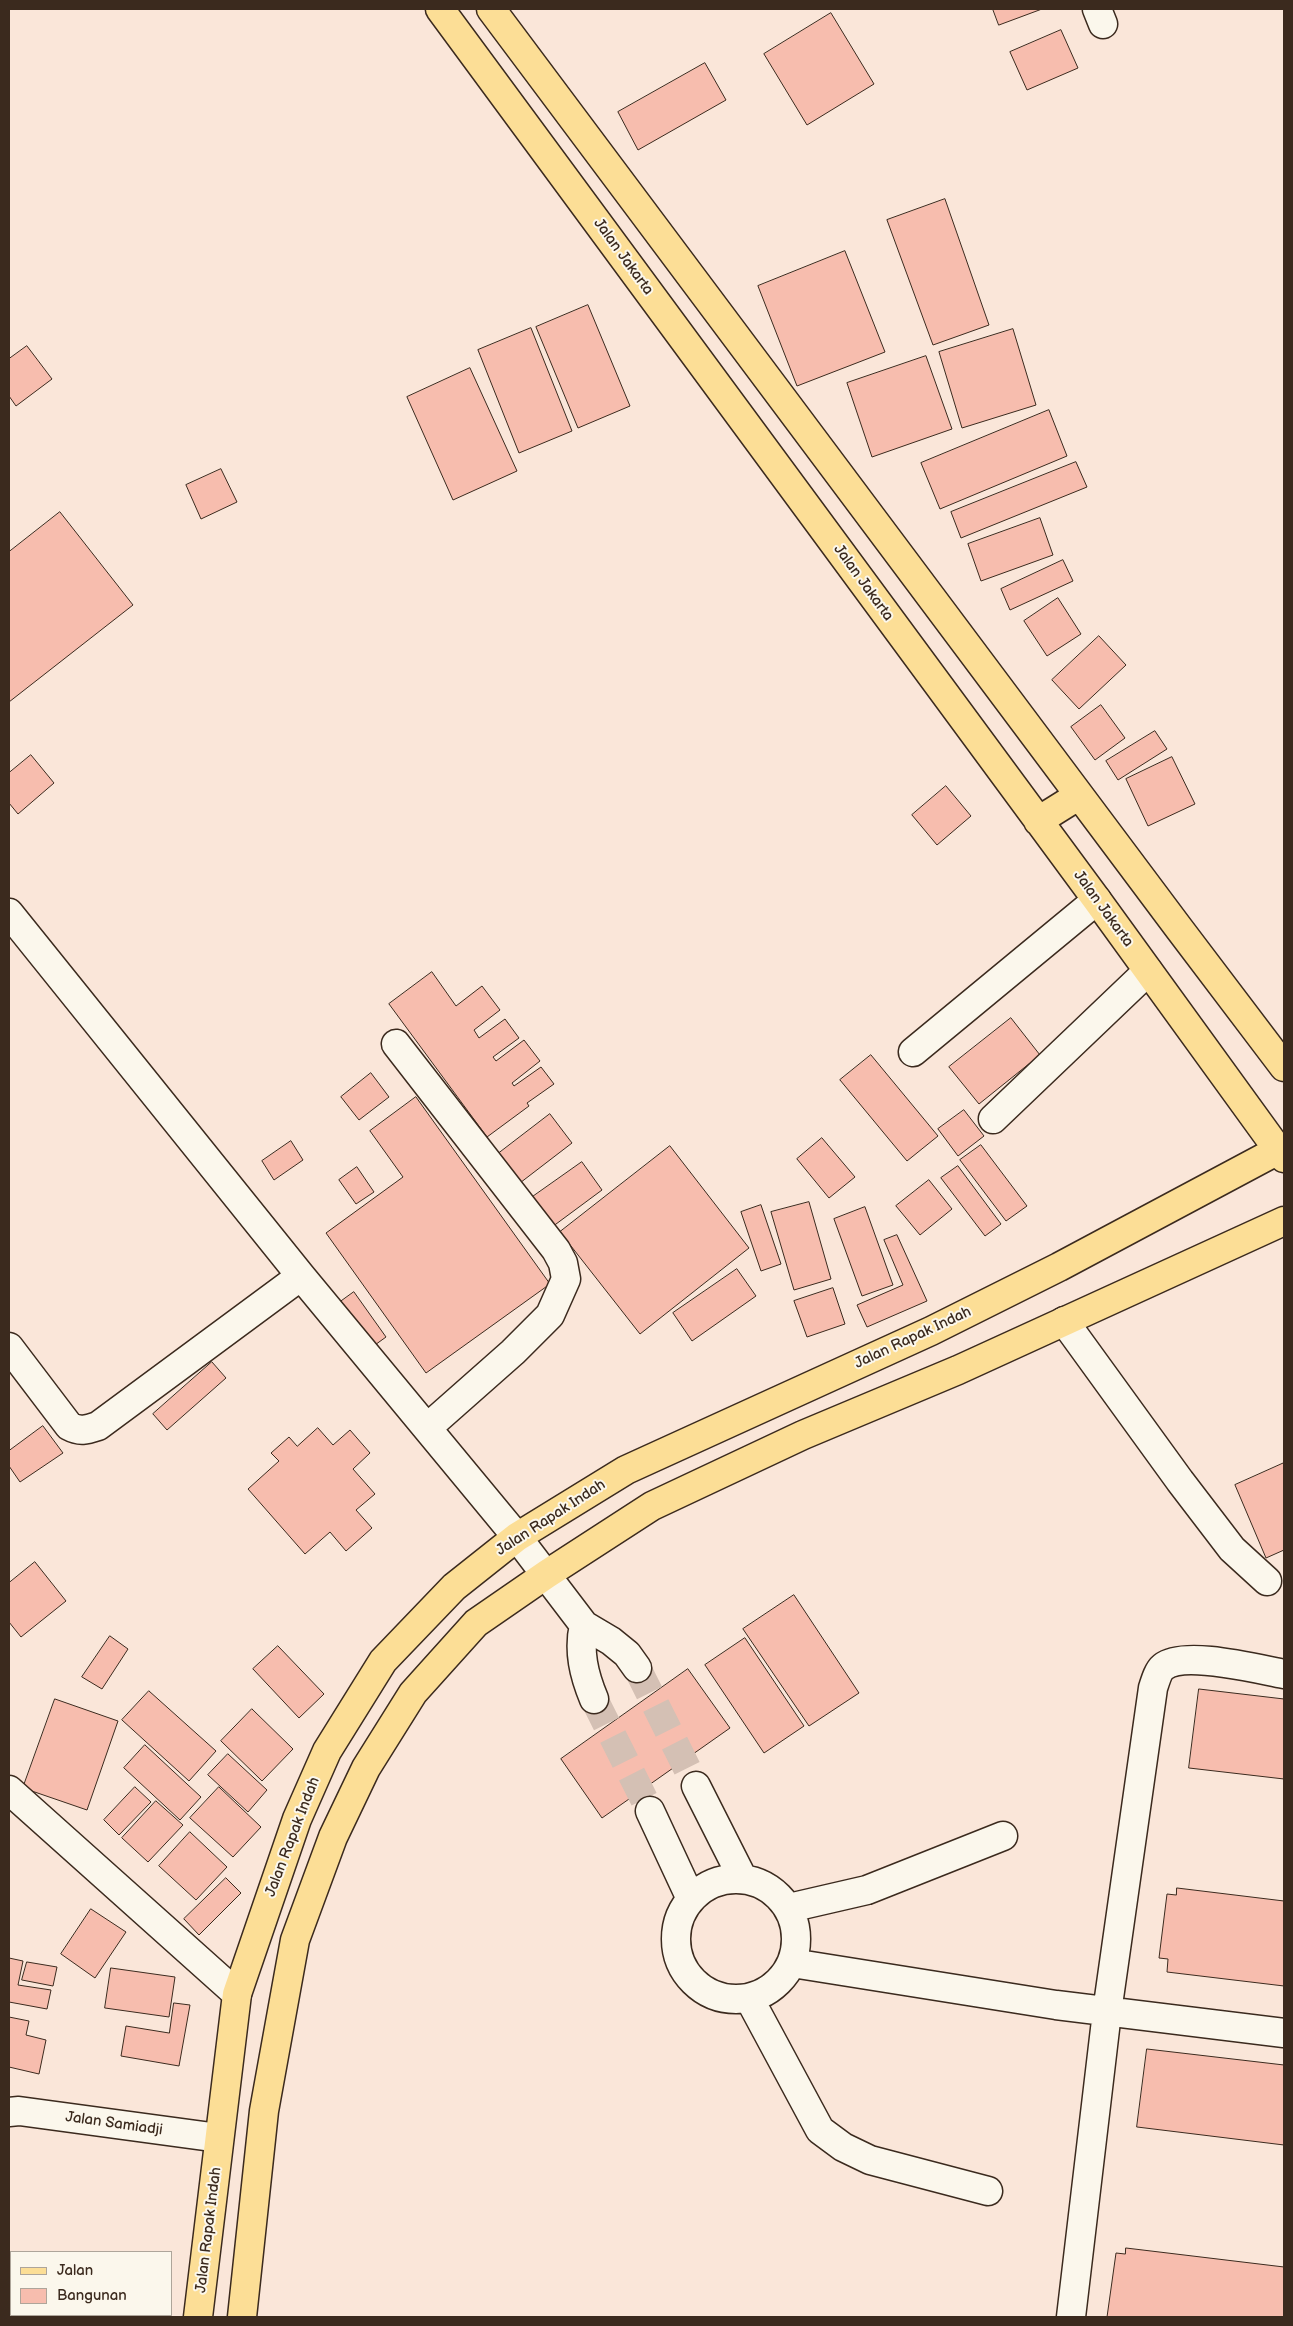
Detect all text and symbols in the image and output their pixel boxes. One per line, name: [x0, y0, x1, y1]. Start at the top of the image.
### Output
street label: Jalan Jakarta: [589, 215, 657, 299]
street label: Jalan Jakarta: [829, 541, 897, 625]
street label: Jalan Jakarta: [1069, 867, 1137, 951]
street label: Jalan Rapak Indah: [852, 1303, 974, 1373]
street label: Jalan Rapak Indah: [493, 1476, 609, 1560]
street label: Jalan Rapak Indah: [262, 1775, 324, 1899]
street label: Jalan Samiadji: [64, 2108, 164, 2140]
street label: Jalan Rapak Indah: [192, 2166, 226, 2294]
legend: [10, 2251, 172, 2316]
text: Jalan: [57, 2261, 93, 2280]
text: Bangunan: [57, 2286, 127, 2305]

